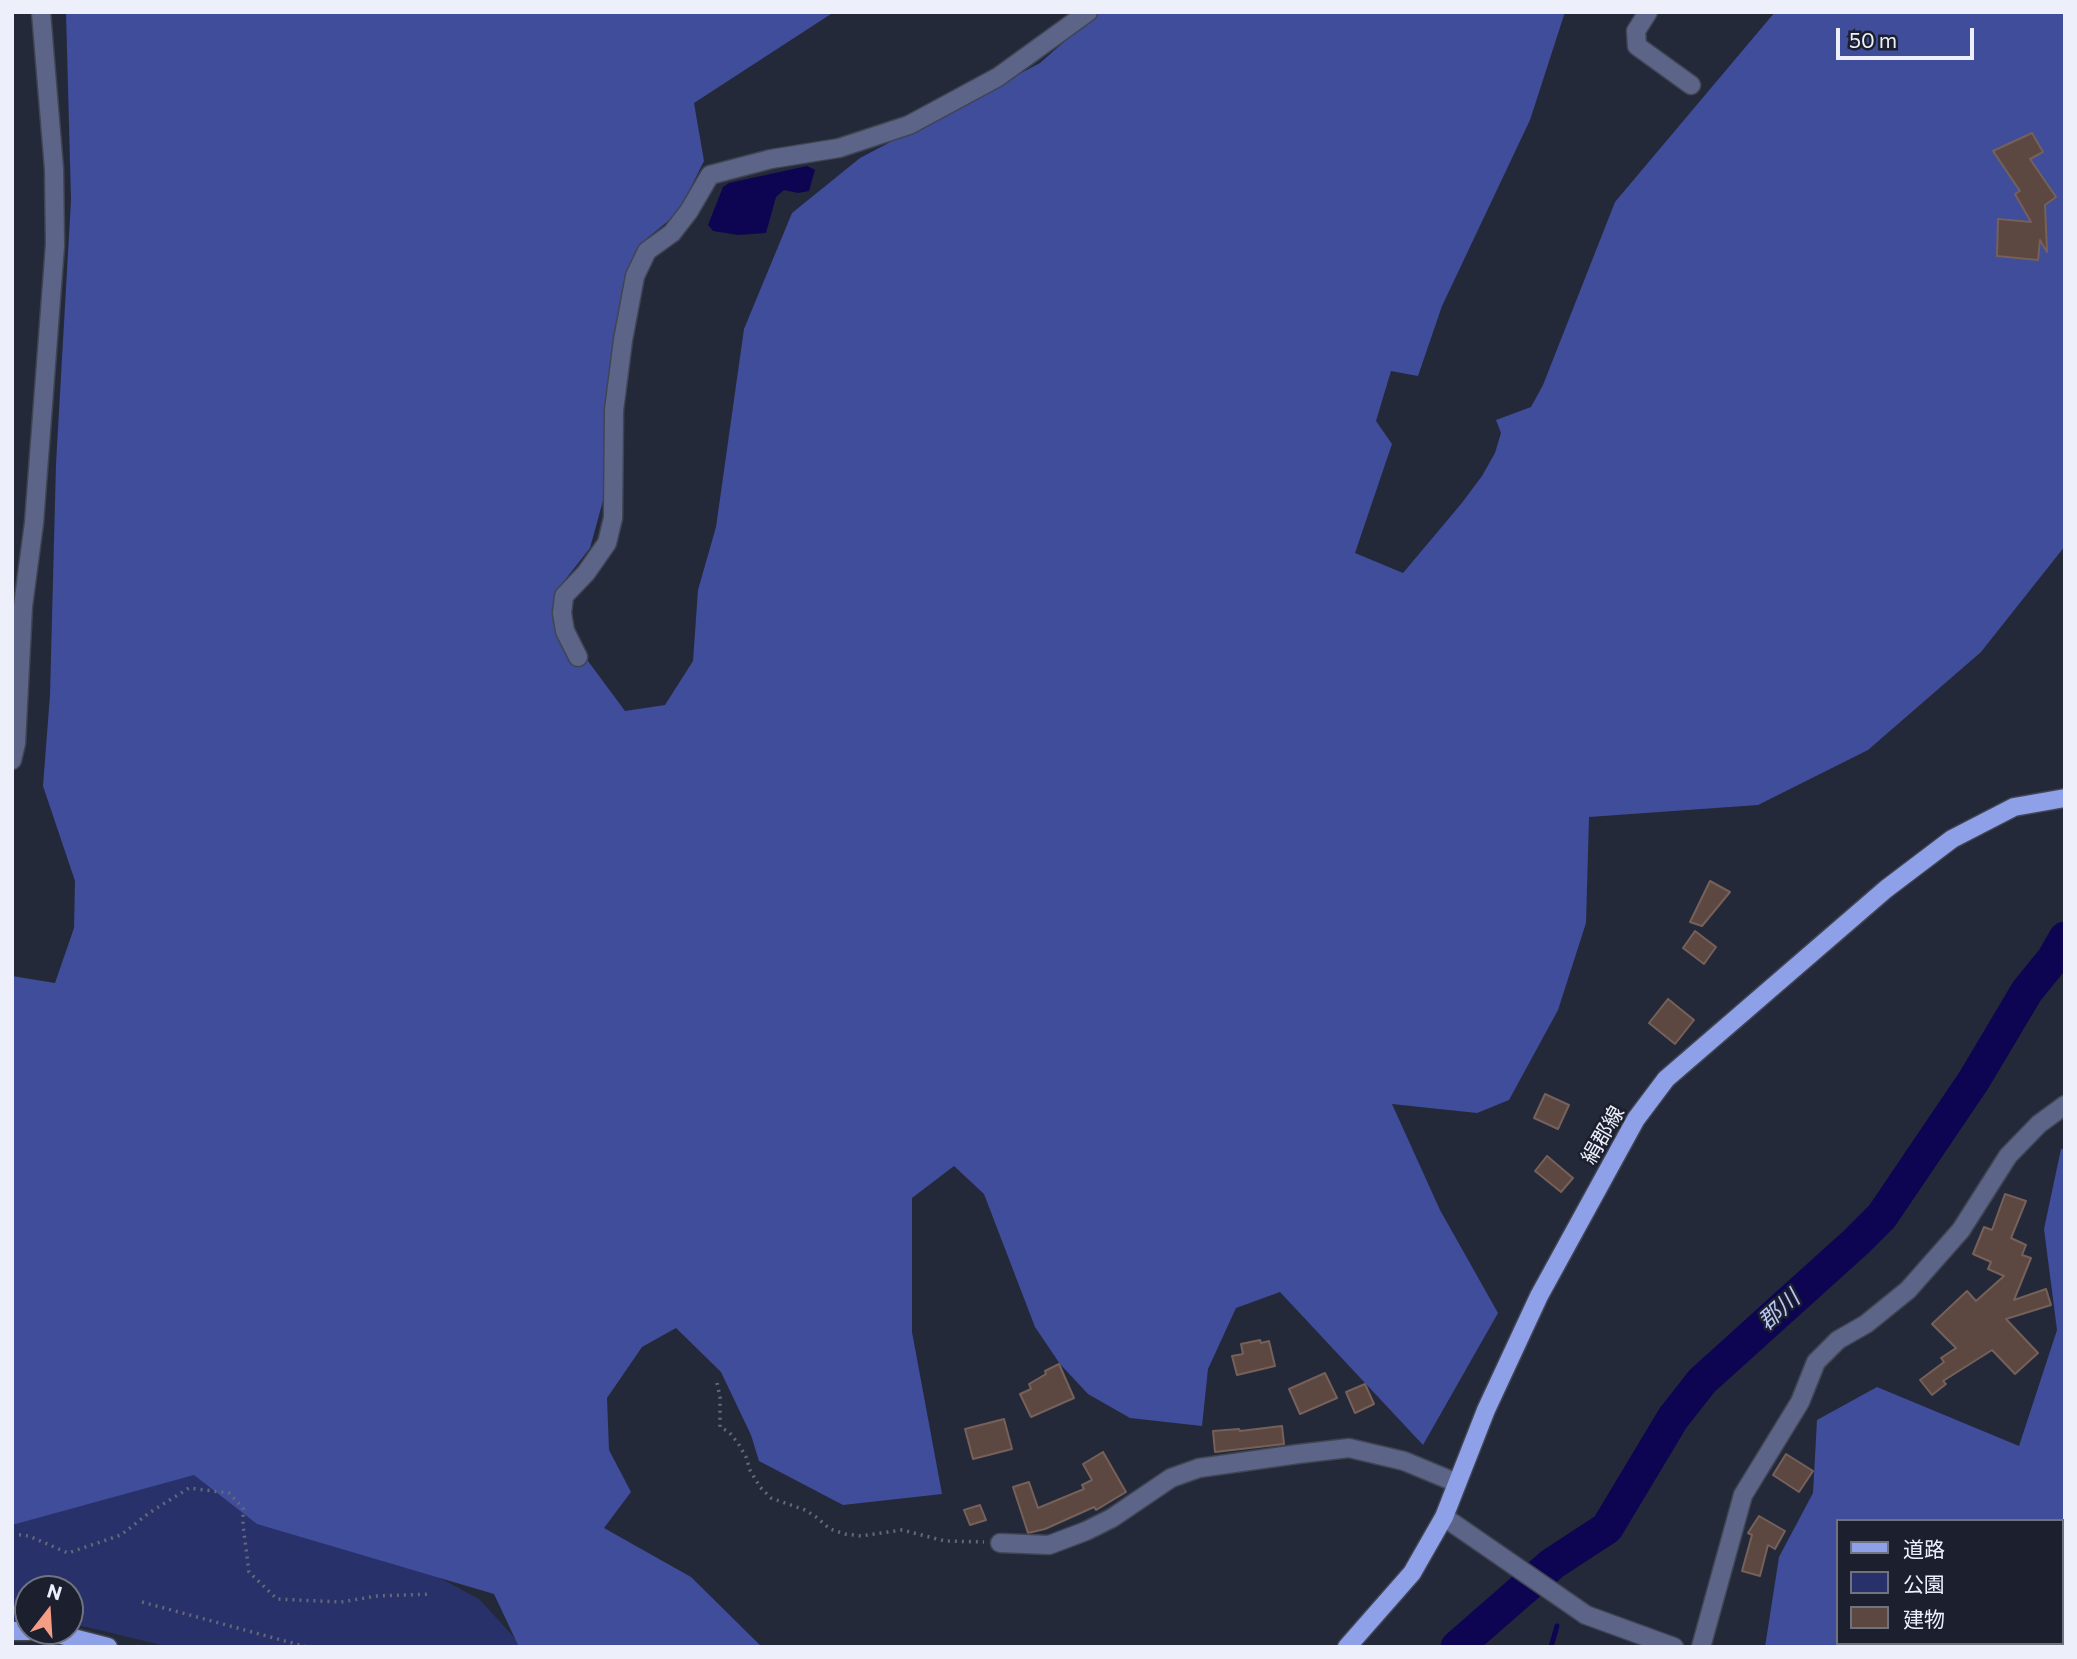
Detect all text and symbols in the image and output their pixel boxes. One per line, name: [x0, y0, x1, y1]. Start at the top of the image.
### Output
scale bar: [1839, 14, 1977, 58]
text: 50 m: [1849, 27, 1897, 52]
street label: 絹郡線: [1576, 1101, 1630, 1169]
water label: 郡川: [1753, 1284, 1805, 1336]
legend: [1836, 1519, 2063, 1645]
text: 道路: [1903, 1536, 1945, 1561]
text: 公園: [1903, 1571, 1945, 1596]
north arrow: [14, 1575, 84, 1645]
text: N: [45, 1578, 65, 1604]
text: 建物: [1903, 1606, 1945, 1631]

